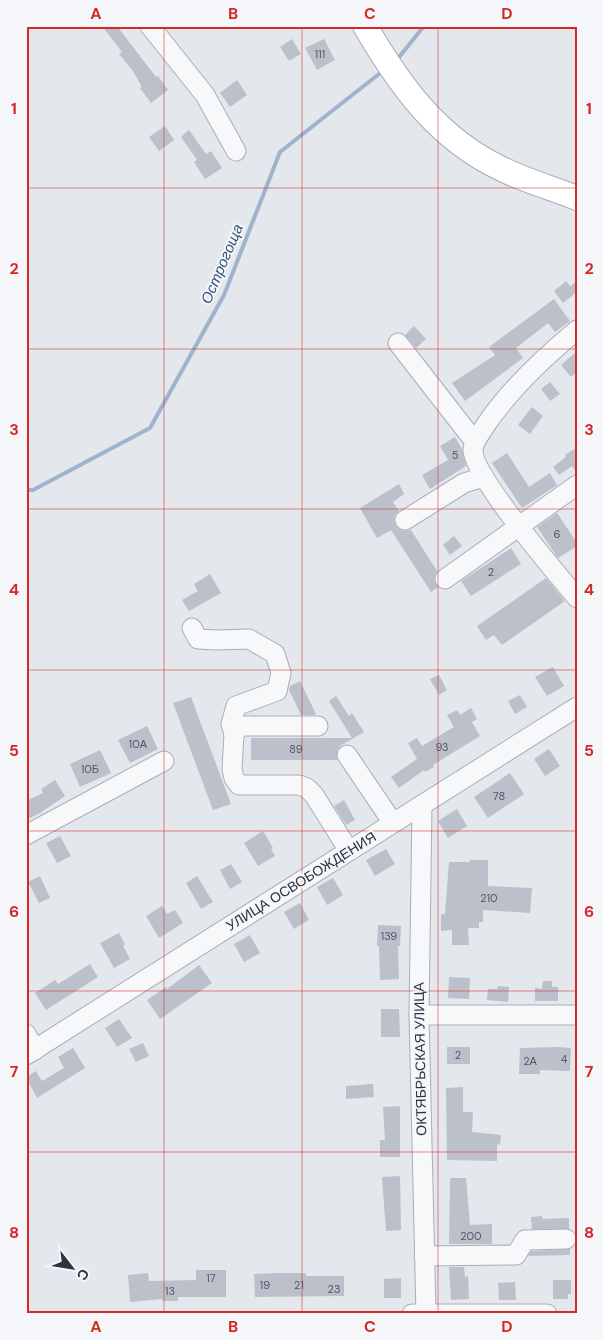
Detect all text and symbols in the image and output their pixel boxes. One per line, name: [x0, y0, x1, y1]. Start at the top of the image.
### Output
text: A: [90, 3, 102, 24]
text: B: [228, 3, 238, 24]
text: C: [364, 3, 376, 24]
text: D: [501, 3, 513, 24]
house number: 111: [315, 47, 325, 61]
text: 1: [11, 98, 17, 119]
text: 1: [586, 98, 592, 119]
water label: Острогоща: [196, 221, 248, 307]
text: 2: [9, 258, 19, 279]
text: 2: [584, 258, 594, 279]
text: 3: [9, 419, 19, 440]
text: 3: [584, 419, 594, 440]
house number: 5: [452, 448, 459, 462]
house number: 6: [554, 527, 561, 541]
house number: 2: [488, 565, 494, 579]
text: 4: [9, 579, 19, 600]
text: 4: [584, 579, 594, 600]
house number: 10А: [129, 737, 148, 751]
text: 5: [9, 740, 19, 761]
house number: 93: [435, 740, 449, 754]
text: 5: [584, 740, 594, 761]
house number: 89: [289, 742, 303, 756]
house number: 10Б: [81, 762, 99, 776]
house number: 78: [493, 789, 505, 803]
street label: УЛИЦА ОСВОБОЖДЕНИЯ: [223, 827, 379, 935]
house number: 210: [480, 891, 498, 905]
text: 6: [9, 901, 19, 922]
text: 6: [584, 901, 594, 922]
house number: 139: [381, 929, 397, 943]
street label: ОКТЯБРЬСКАЯ УЛИЦА: [410, 981, 430, 1136]
house number: 2: [455, 1048, 461, 1062]
house number: 4: [561, 1052, 568, 1066]
house number: 2А: [523, 1054, 537, 1068]
text: 7: [10, 1061, 19, 1082]
text: 7: [585, 1061, 594, 1082]
text: 8: [9, 1222, 19, 1243]
text: 8: [584, 1222, 594, 1243]
house number: 200: [460, 1229, 482, 1243]
north arrow: [48, 1242, 98, 1292]
text: С: [73, 1266, 93, 1284]
house number: 17: [206, 1271, 216, 1285]
house number: 19: [260, 1278, 270, 1292]
house number: 21: [294, 1278, 304, 1292]
house number: 23: [328, 1282, 340, 1296]
house number: 13: [165, 1284, 175, 1298]
text: A: [90, 1316, 102, 1337]
text: B: [228, 1316, 238, 1337]
text: C: [364, 1316, 376, 1337]
text: D: [501, 1316, 513, 1337]

